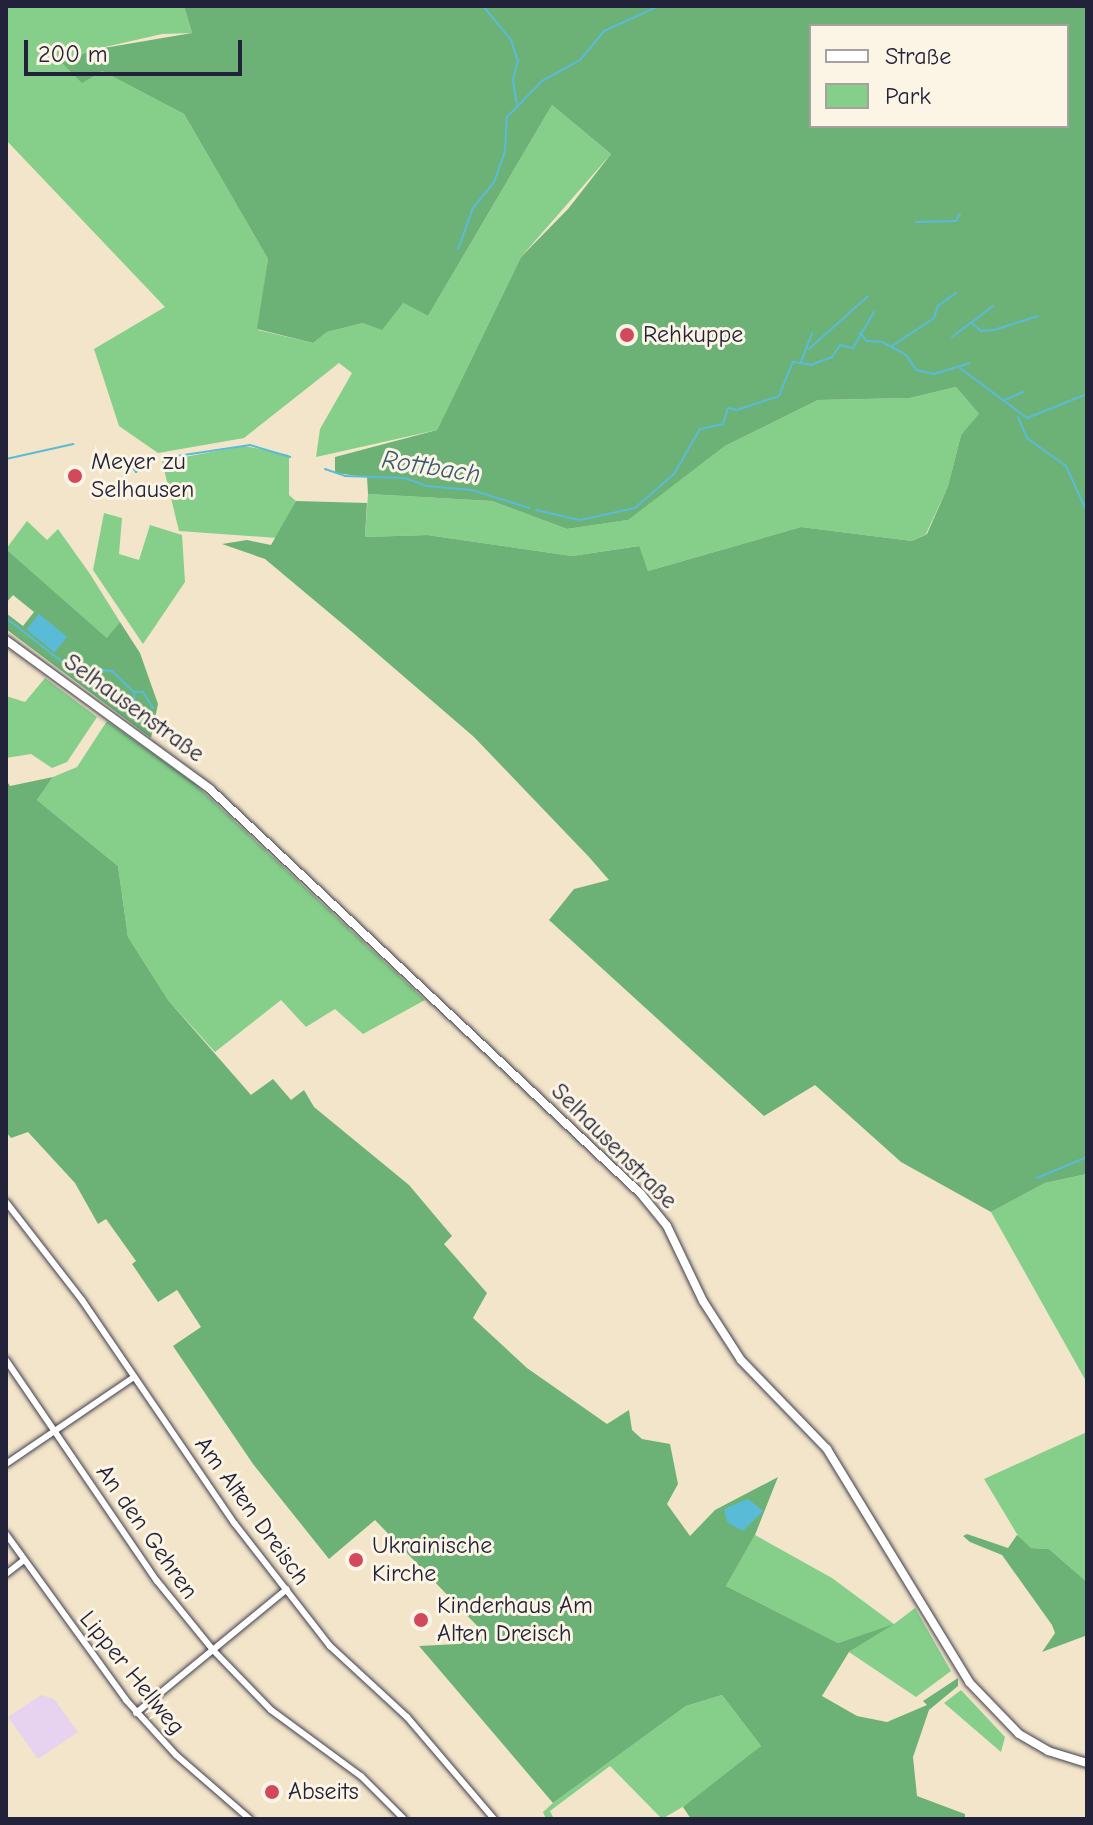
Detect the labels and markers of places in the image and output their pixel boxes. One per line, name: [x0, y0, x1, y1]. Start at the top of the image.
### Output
place label: Rehkuppe: [643, 321, 743, 349]
marker: Rehkuppe: [618, 326, 636, 344]
place label: Meyer zu Selhausen: [91, 448, 194, 504]
marker: Meyer zu Selhausen: [66, 467, 84, 485]
place label: Ukrainische Kirche: [372, 1532, 492, 1588]
marker: Ukrainische Kirche: [347, 1551, 365, 1569]
place label: Kinderhaus Am Alten Dreisch: [437, 1592, 593, 1648]
marker: Kinderhaus Am Alten Dreisch: [412, 1611, 430, 1629]
place label: Abseits: [288, 1778, 359, 1806]
marker: Abseits: [263, 1783, 281, 1801]

